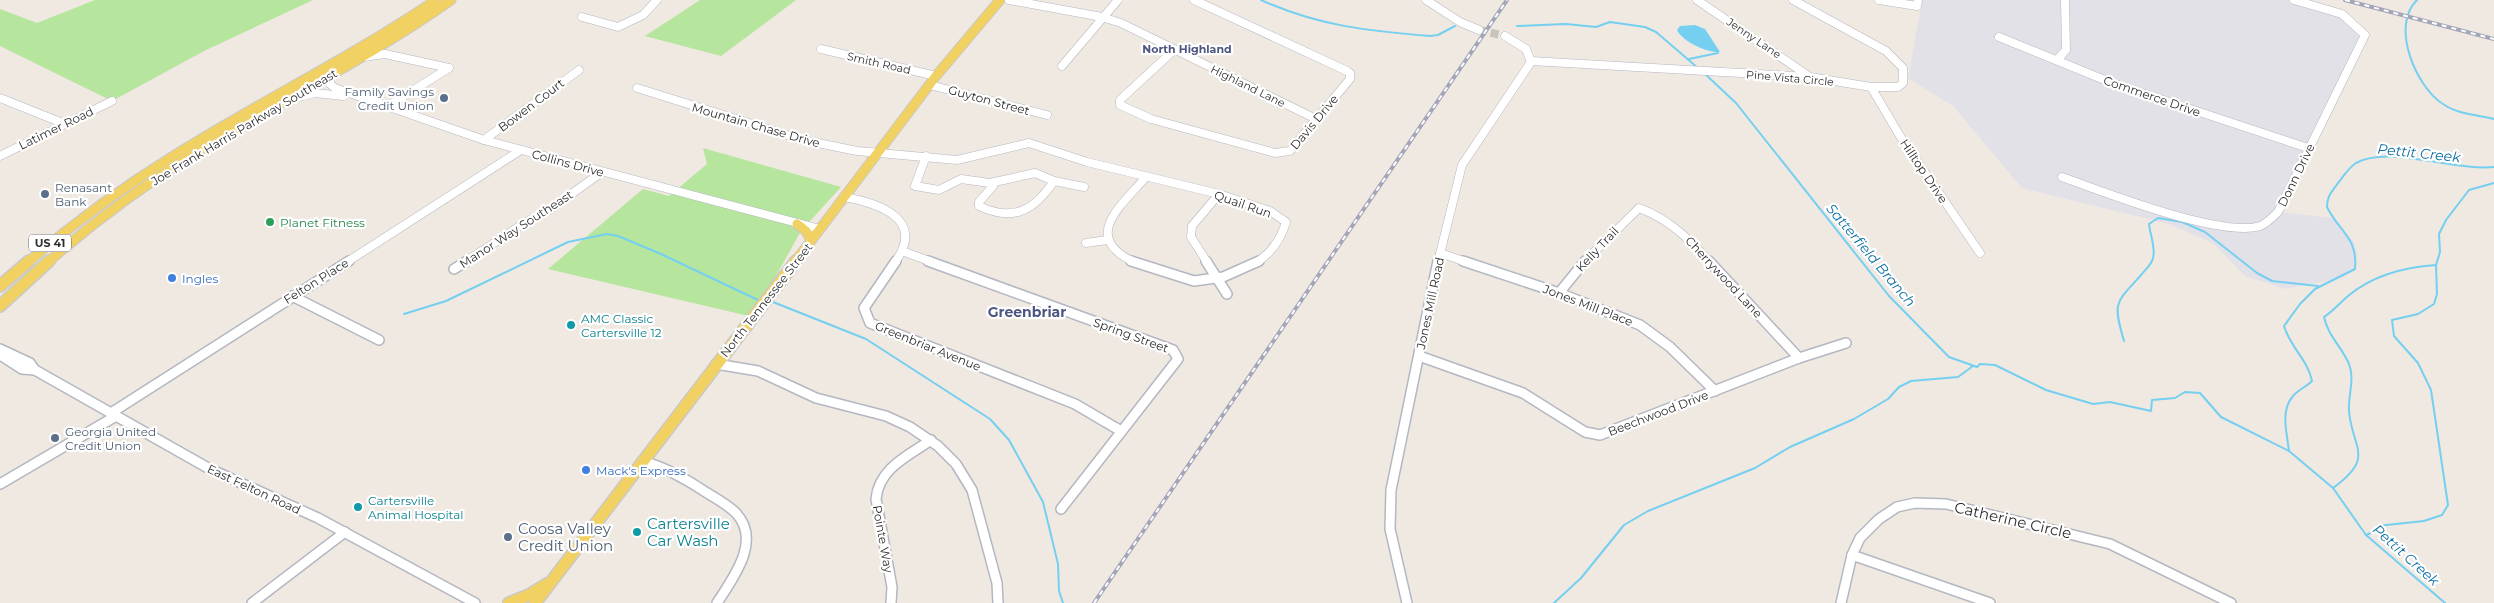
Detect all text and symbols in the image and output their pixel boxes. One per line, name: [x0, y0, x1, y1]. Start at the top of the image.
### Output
street label: Jenny Lane: [1723, 14, 1784, 62]
district label: North Highland: [1142, 42, 1232, 56]
street label: Smith Road: [846, 49, 912, 77]
street label: Highland Lane: [1208, 62, 1288, 110]
street label: Joe Frank Harris Parkway Southeast: [147, 65, 340, 189]
street label: Pine Vista Circle: [1746, 67, 1835, 89]
street label: Commerce Drive: [2102, 72, 2202, 120]
street label: Bowen Court: [495, 75, 567, 135]
street label: Guyton Street: [947, 82, 1031, 118]
place label: Family Savings Credit Union: [345, 84, 434, 113]
street label: Davis Drive: [1287, 91, 1341, 153]
marker: Family Savings Credit Union: [438, 92, 450, 104]
street label: Mountain Chase Drive: [690, 99, 822, 151]
street label: Latimer Road: [16, 103, 96, 153]
street label: Hilltop Drive: [1897, 136, 1951, 206]
water label: Pettit Creek: [2377, 140, 2462, 166]
street label: Donn Drive: [2274, 141, 2318, 209]
street label: Collins Drive: [530, 146, 606, 180]
place label: Renasant Bank: [55, 180, 112, 209]
street label: Manor Way Southeast: [457, 187, 576, 271]
street label: Quail Run: [1212, 187, 1274, 221]
marker: Renasant Bank: [39, 188, 51, 200]
water label: Satterfield Branch: [1823, 200, 1919, 310]
place label: Planet Fitness: [280, 215, 365, 230]
marker: Planet Fitness: [264, 216, 276, 228]
street label: Kelly Trail: [1572, 223, 1622, 275]
street label: Cherrywood Lane: [1682, 233, 1766, 321]
road number: US 41: [29, 234, 71, 252]
street label: North Tennessee Street: [717, 240, 815, 360]
street label: Felton Place: [281, 255, 351, 307]
street label: Jones Mill Road: [1413, 256, 1447, 351]
place label: Ingles: [182, 271, 218, 286]
marker: Ingles: [166, 272, 178, 284]
street label: Jones Mill Place: [1540, 281, 1635, 329]
district label: Greenbriar: [988, 303, 1066, 321]
place label: AMC Classic Cartersville 12: [581, 311, 662, 340]
street label: Spring Street: [1091, 314, 1171, 356]
street label: Greenbriar Avenue: [873, 318, 983, 374]
marker: AMC Classic Cartersville 12: [565, 319, 577, 331]
street label: Beechwood Drive: [1606, 387, 1710, 439]
place label: Georgia United Credit Union: [65, 424, 156, 453]
marker: Georgia United Credit Union: [49, 432, 61, 444]
street label: East Felton Road: [205, 461, 303, 517]
place label: Mack's Express: [596, 463, 686, 478]
marker: Mack's Express: [580, 464, 592, 476]
place label: Cartersville Animal Hospital: [368, 493, 463, 522]
street label: Catherine Circle: [1953, 497, 2073, 543]
marker: Cartersville Animal Hospital: [352, 501, 364, 513]
street label: Pointe Way: [870, 504, 896, 574]
place label: Cartersville Car Wash: [647, 514, 730, 550]
place label: Coosa Valley Credit Union: [518, 519, 613, 555]
water label: Pettit Creek: [2369, 520, 2444, 590]
marker: Cartersville Car Wash: [631, 526, 643, 538]
marker: Coosa Valley Credit Union: [502, 531, 514, 543]

